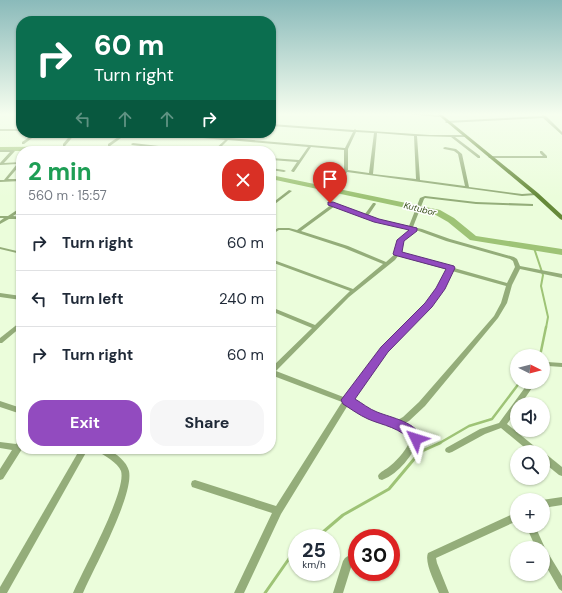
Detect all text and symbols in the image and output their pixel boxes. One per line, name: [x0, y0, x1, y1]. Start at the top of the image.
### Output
text: 60 m: [94, 27, 164, 64]
icon: right: [28, 32, 80, 84]
text: Turn right: [94, 63, 174, 87]
icon: left: [72, 108, 94, 130]
icon: ahead: [114, 108, 136, 130]
icon: ahead: [156, 108, 178, 130]
icon: right: [198, 108, 220, 130]
text: 2 min: [28, 156, 91, 187]
button: close: [222, 159, 264, 201]
pin: [313, 162, 347, 203]
icon: arrive: [319, 168, 341, 190]
text: 560 m · 15:57: [28, 187, 107, 204]
water label: Kutubor: [402, 199, 438, 219]
icon: right: [28, 232, 50, 254]
text: Turn right: [62, 233, 133, 253]
text: 60 m: [227, 233, 264, 253]
icon: left: [28, 288, 50, 310]
text: Turn left: [62, 289, 123, 309]
text: 240 m: [219, 289, 264, 309]
icon: right: [28, 344, 50, 366]
text: Turn right: [62, 345, 133, 365]
text: 60 m: [227, 345, 264, 365]
north arrow: [510, 349, 550, 389]
map controls: [510, 349, 550, 581]
button: sound: [510, 397, 550, 437]
button: Exit: [28, 400, 142, 446]
button: Share: [150, 400, 264, 446]
position arrow: [395, 418, 437, 460]
button: search: [510, 445, 550, 485]
button: +: [510, 493, 550, 533]
speed limit sign: 30: [348, 529, 400, 581]
text: 25: [302, 537, 326, 563]
button: −: [510, 541, 550, 581]
text: km/h: [302, 558, 326, 571]

